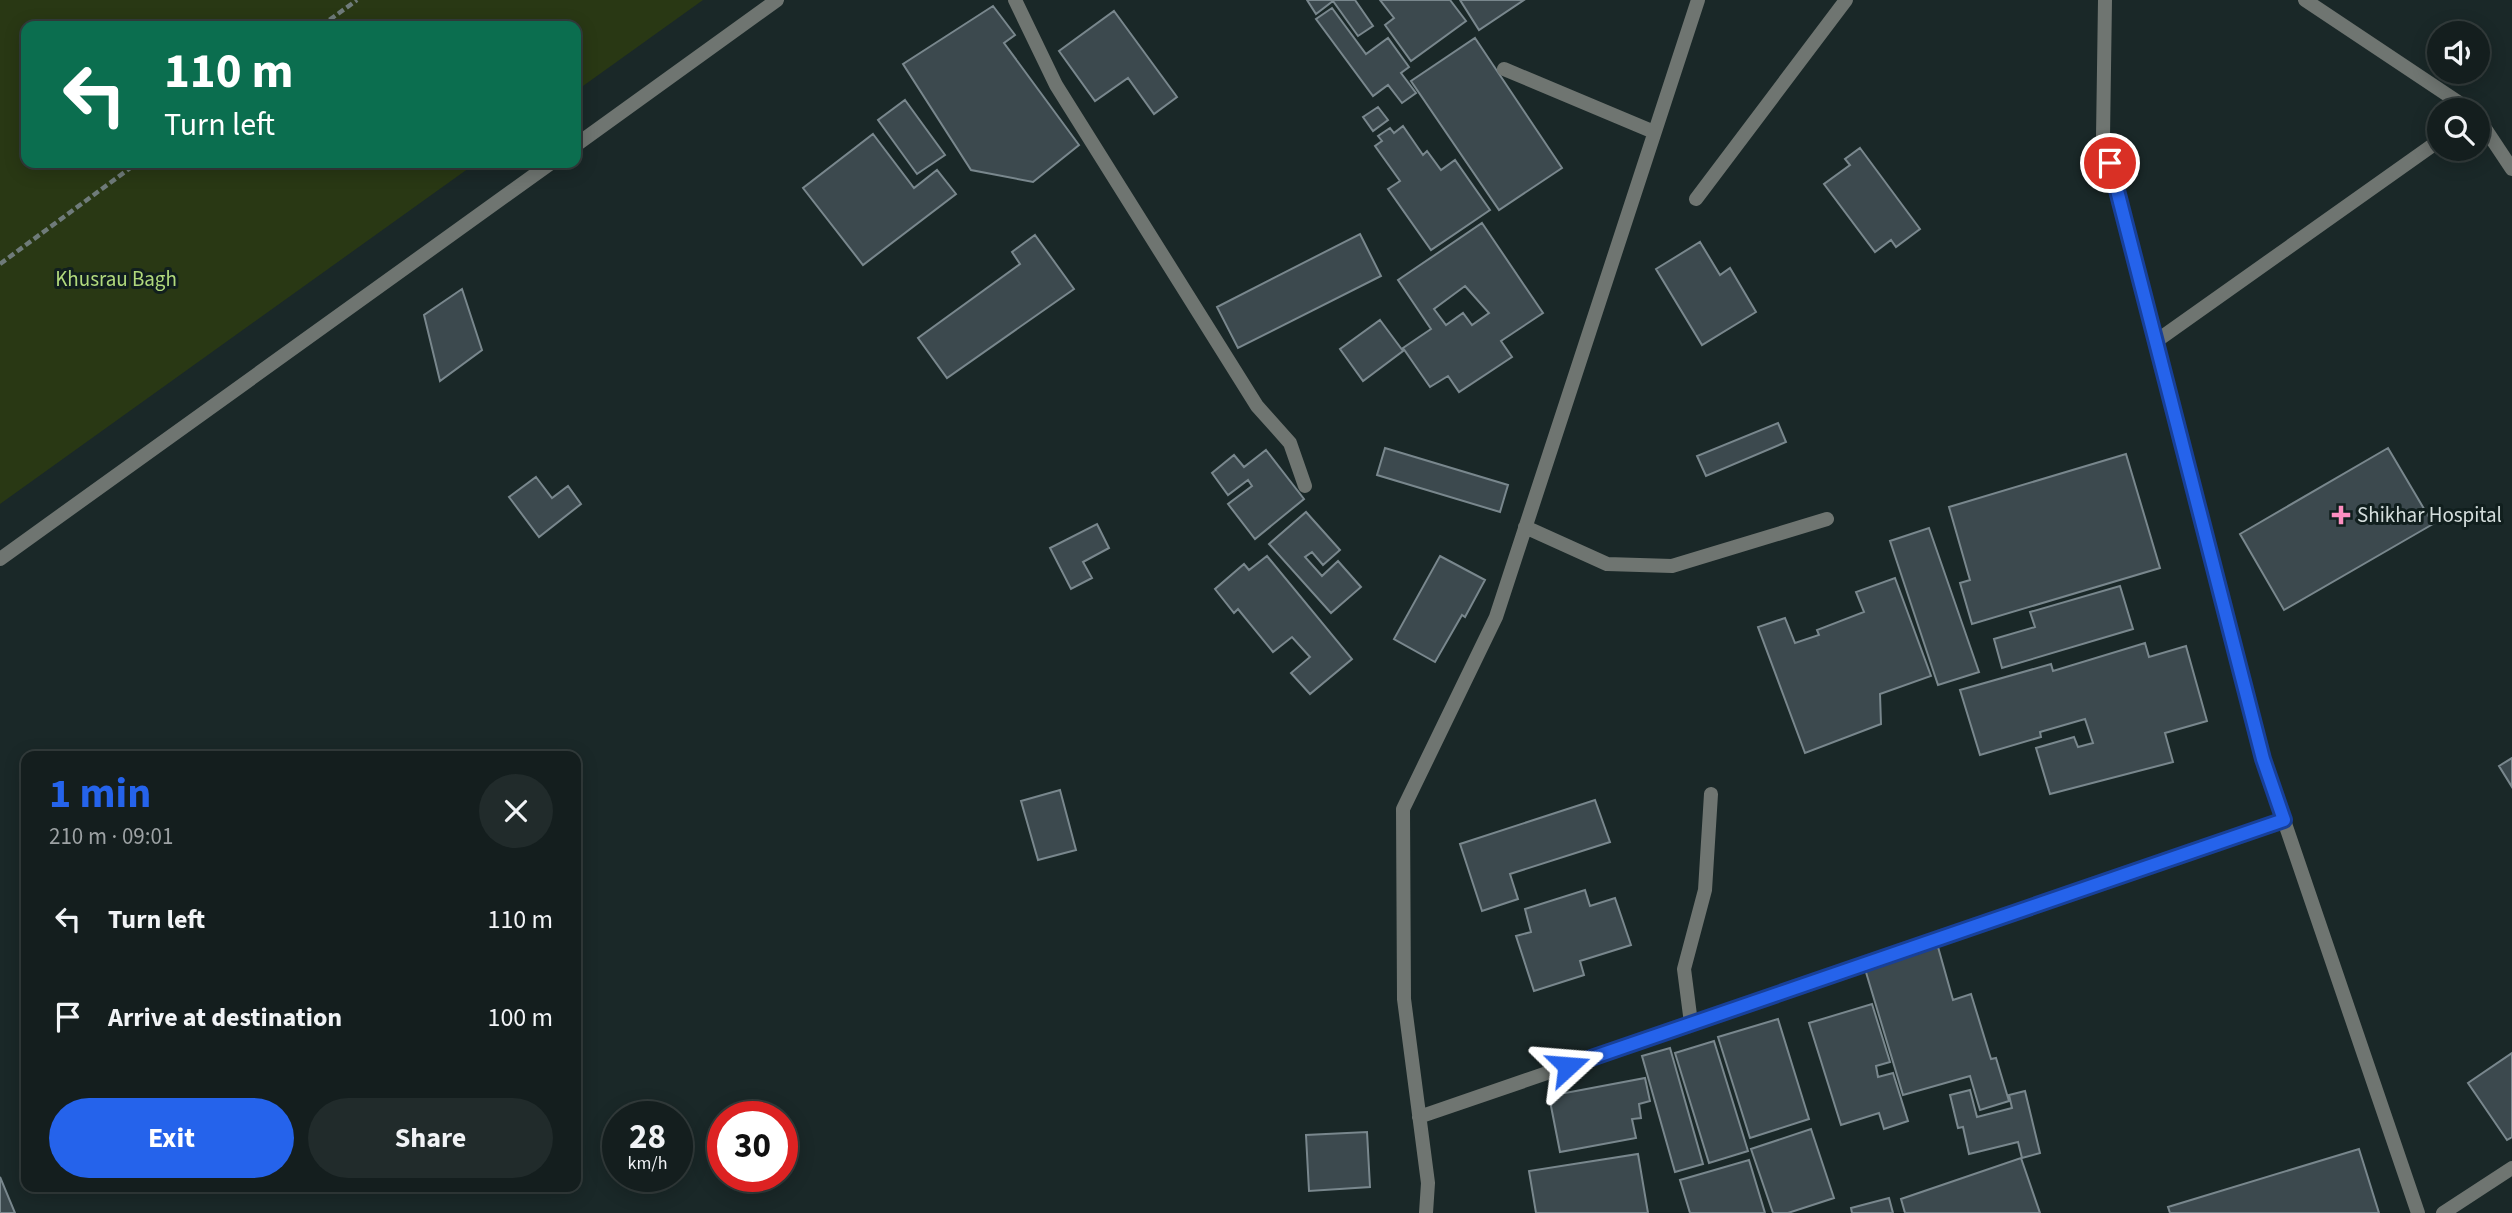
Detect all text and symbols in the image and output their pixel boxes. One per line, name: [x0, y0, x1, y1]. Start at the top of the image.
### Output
map controls: [2427, 21, 2490, 161]
button: sound: [2427, 21, 2490, 84]
text: 110 m: [164, 37, 293, 107]
icon: left: [49, 49, 140, 140]
button: search: [2427, 98, 2490, 161]
text: Turn left: [164, 102, 275, 148]
pin: [2080, 133, 2140, 193]
icon: arrive: [2091, 144, 2129, 182]
park label: Khusrau Bagh: [55, 264, 177, 294]
place label: Shikhar Hospital: [2357, 500, 2502, 530]
marker: Shikhar Hospital: [2331, 505, 2351, 525]
text: 1 min: [49, 764, 151, 824]
button: close: [479, 774, 553, 848]
text: 210 m · 09:01: [49, 820, 173, 853]
icon: left: [49, 900, 87, 938]
text: Turn left: [108, 901, 205, 938]
text: 110 m: [487, 901, 553, 938]
icon: arrive: [49, 998, 87, 1036]
text: Arrive at destination: [108, 999, 342, 1036]
text: 100 m: [487, 999, 553, 1036]
position arrow: [1531, 1029, 1605, 1103]
button: Exit: [49, 1098, 294, 1178]
button: Share: [308, 1098, 553, 1178]
speed limit sign: 30: [707, 1101, 798, 1192]
text: 28: [629, 1112, 666, 1162]
text: km/h: [628, 1151, 667, 1176]

